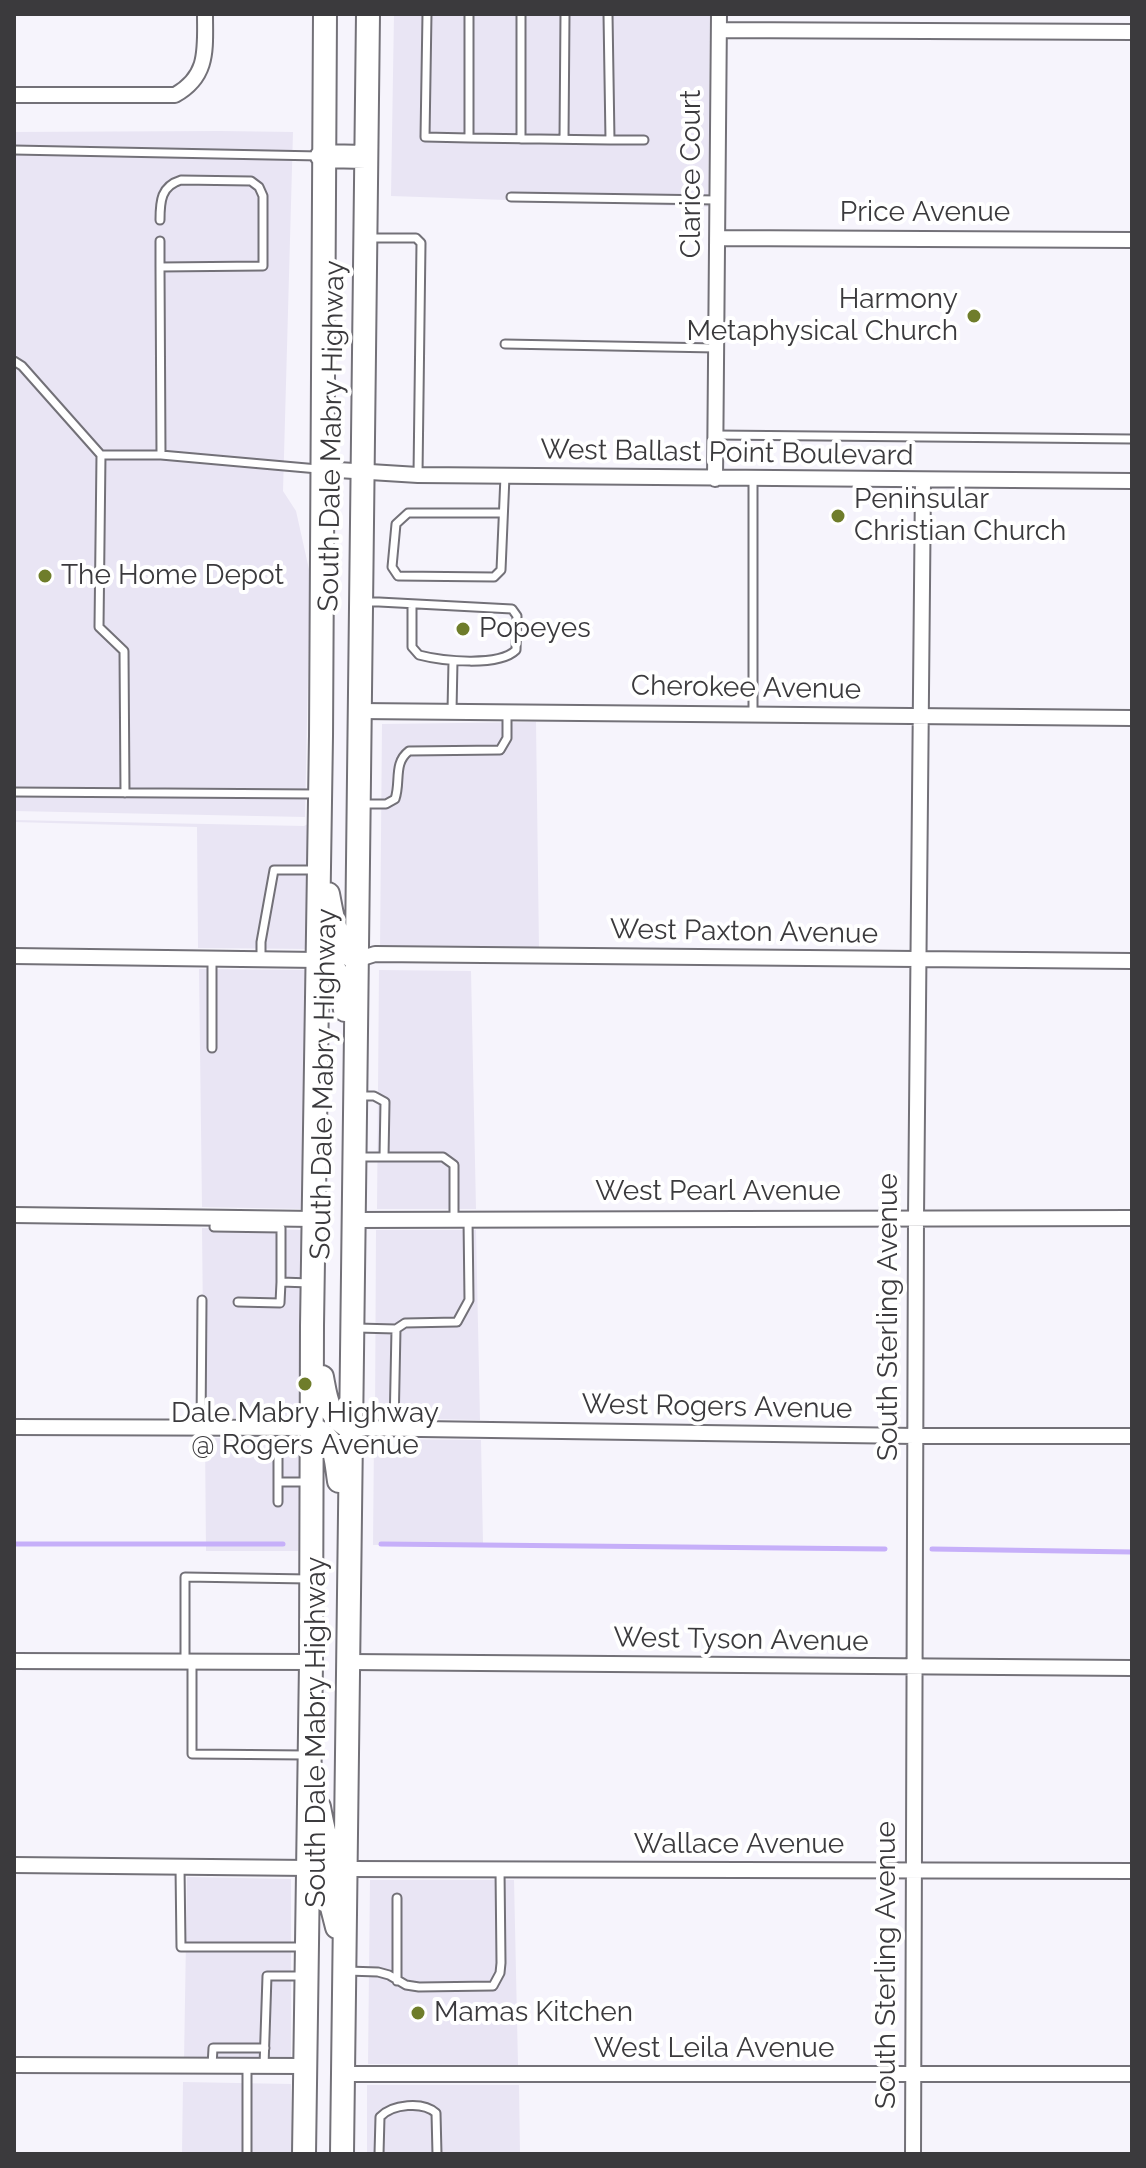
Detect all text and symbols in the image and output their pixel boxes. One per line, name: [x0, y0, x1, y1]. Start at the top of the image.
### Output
street label: Clarice Court: [675, 90, 709, 258]
street label: Price Avenue: [840, 196, 1010, 230]
street label: South Dale Mabry Highway: [312, 260, 352, 612]
place label: Harmony Metaphysical Church: [686, 283, 958, 349]
marker: Harmony Metaphysical Church: [965, 307, 983, 325]
street label: West Ballast Point Boulevard: [540, 433, 914, 473]
place label: Peninsular Christian Church: [854, 483, 1066, 549]
marker: Peninsular Christian Church: [829, 507, 847, 525]
place label: The Home Depot: [61, 559, 284, 593]
marker: The Home Depot: [36, 567, 54, 585]
place label: Popeyes: [479, 612, 591, 646]
marker: Popeyes: [454, 620, 472, 638]
street label: Cherokee Avenue: [631, 669, 861, 707]
street label: South Dale Mabry Highway: [304, 908, 344, 1260]
street label: West Paxton Avenue: [610, 913, 878, 951]
street label: South Sterling Avenue: [872, 1173, 906, 1461]
street label: West Pearl Avenue: [595, 1175, 841, 1209]
marker: Dale Mabry Highway @ Rogers Avenue: [296, 1375, 314, 1393]
street label: West Rogers Avenue: [581, 1388, 853, 1426]
place label: Dale Mabry Highway @ Rogers Avenue: [171, 1397, 439, 1463]
street label: South Dale Mabry Highway: [300, 1556, 334, 1908]
street label: West Tyson Avenue: [613, 1621, 869, 1659]
street label: South Sterling Avenue: [870, 1821, 904, 2109]
street label: Wallace Avenue: [634, 1828, 844, 1862]
place label: Mamas Kitchen: [434, 1996, 633, 2030]
marker: Mamas Kitchen: [409, 2004, 427, 2022]
street label: West Leila Avenue: [594, 2032, 834, 2066]

